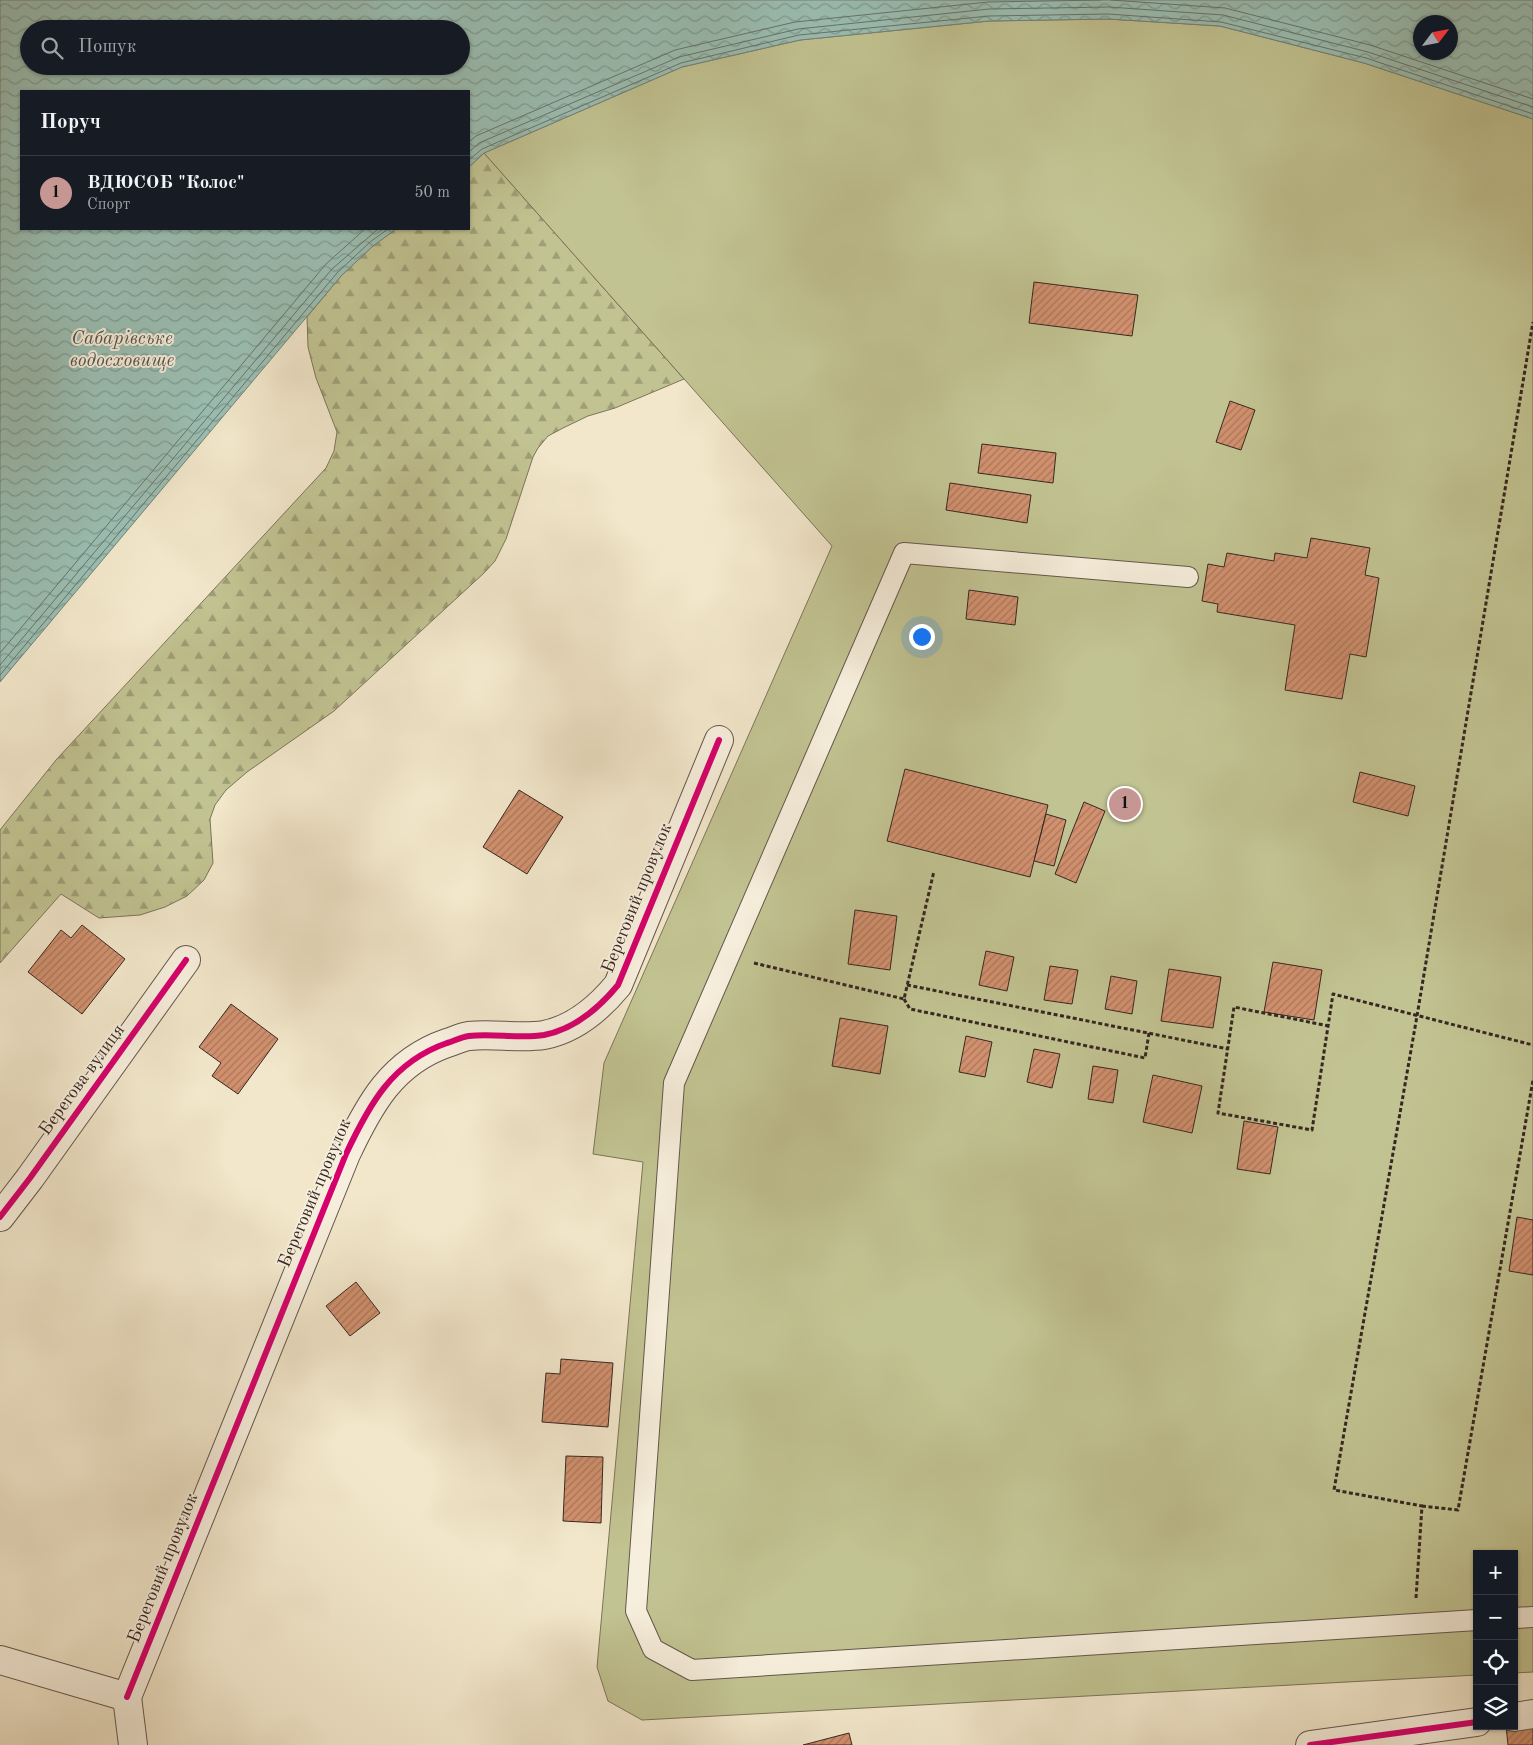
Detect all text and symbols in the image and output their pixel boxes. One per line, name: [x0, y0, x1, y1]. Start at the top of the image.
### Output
north arrow: [1413, 15, 1458, 60]
search box: [20, 20, 470, 75]
icon: search: [38, 34, 66, 62]
text: Пошук: [78, 38, 136, 57]
text: Поруч: [40, 112, 101, 133]
text: ВДЮСОБ "Колос": [87, 174, 245, 193]
text: 1: [51, 185, 61, 201]
text: 50 m: [414, 185, 450, 201]
text: Спорт: [87, 197, 130, 213]
water label: Сабарівське водосховище: [70, 329, 175, 371]
your location: [909, 624, 935, 650]
pin: 1: [1109, 785, 1141, 823]
street label: Береговий провулок: [599, 821, 675, 975]
street label: Берегова вулиця: [36, 1021, 128, 1139]
street label: Береговий провулок: [275, 1116, 355, 1270]
street label: Береговий провулок: [125, 1491, 201, 1645]
map controls: [1473, 1550, 1518, 1730]
button: +: [1473, 1550, 1518, 1595]
button: −: [1473, 1595, 1518, 1640]
button: locate: [1473, 1640, 1518, 1685]
button: layers: [1473, 1685, 1518, 1730]

